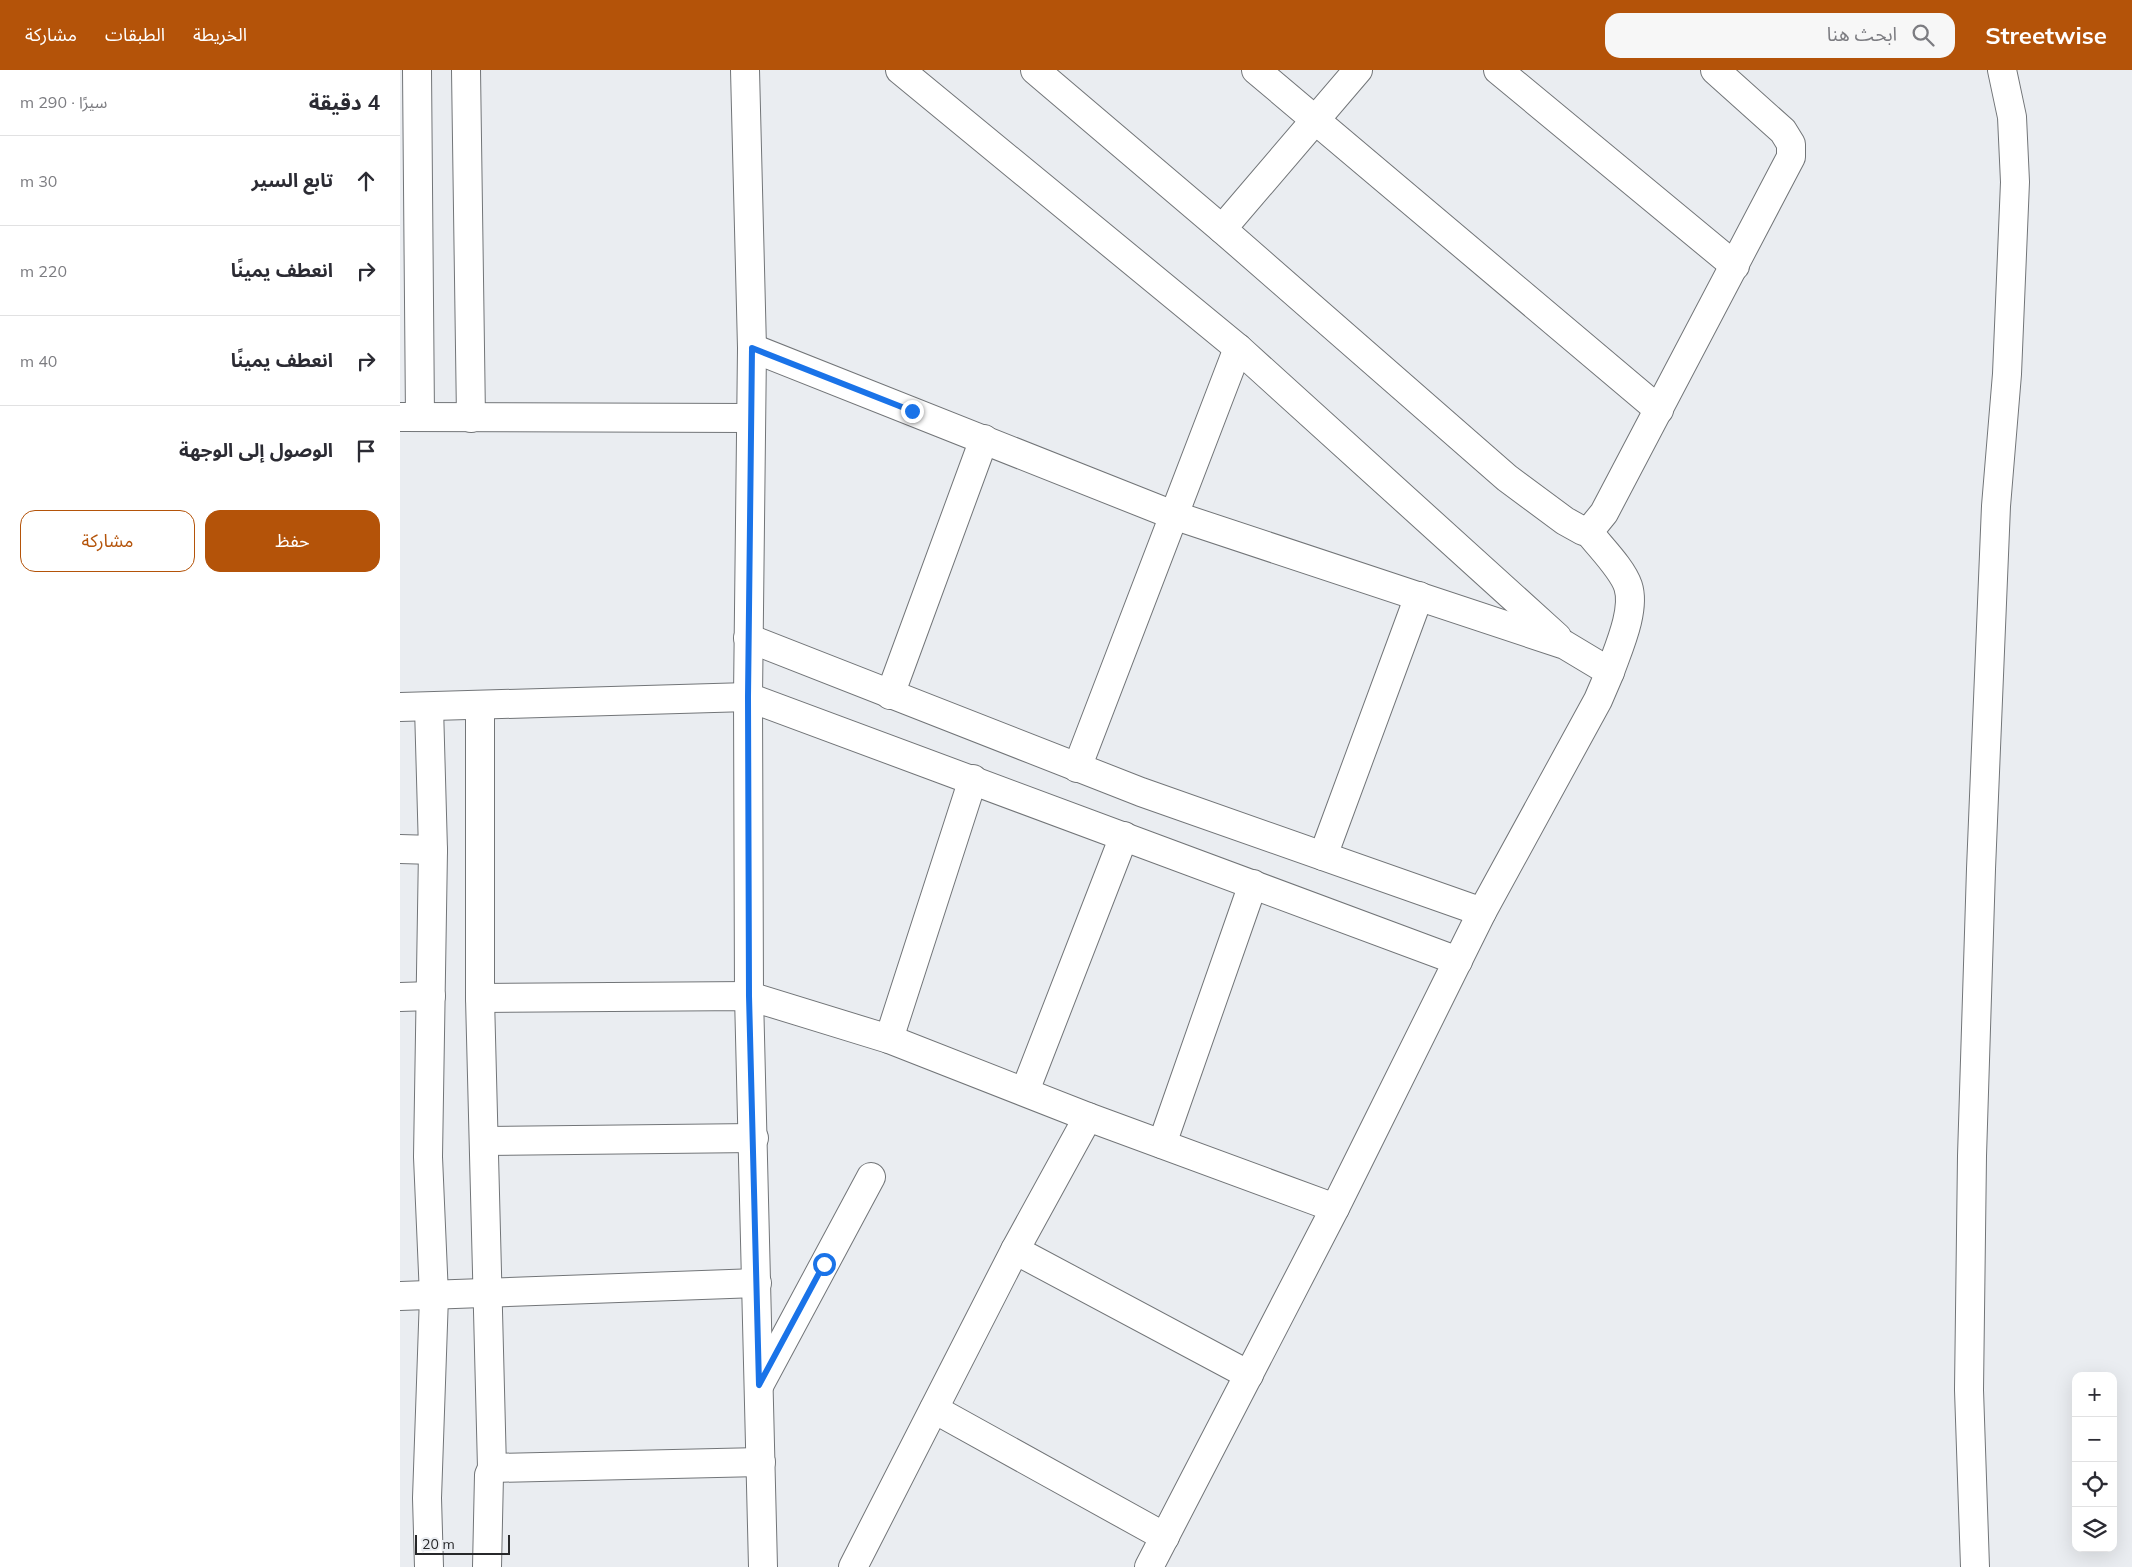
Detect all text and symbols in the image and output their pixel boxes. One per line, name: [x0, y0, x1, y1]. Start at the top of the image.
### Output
search box: [1605, 13, 1955, 58]
text: Streetwise: [1985, 20, 2107, 50]
icon: search: [1909, 21, 1937, 49]
text: ابحث هنا: [1827, 22, 1897, 46]
text: مشاركة: [25, 23, 77, 46]
text: الطبقات: [105, 23, 165, 46]
text: الخريطة: [193, 23, 247, 46]
text: 4 دقيقة: [309, 89, 380, 115]
text: سيرًا · 290 m: [20, 92, 107, 112]
icon: ahead: [352, 167, 380, 195]
text: تابع السير: [252, 168, 333, 192]
text: 30 m: [20, 171, 57, 191]
icon: right: [352, 257, 380, 285]
text: انعطف يمينًا: [231, 258, 333, 282]
text: 220 m: [20, 261, 67, 281]
icon: right: [352, 347, 380, 375]
text: انعطف يمينًا: [231, 348, 333, 372]
text: 40 m: [20, 351, 57, 371]
route end: [901, 400, 924, 423]
icon: arrive: [352, 437, 380, 465]
text: الوصول إلى الوجهة: [179, 438, 333, 462]
button: مشاركة: [20, 510, 195, 572]
button: حفظ: [205, 510, 380, 572]
route start: [813, 1253, 836, 1276]
map controls: [2072, 1372, 2117, 1552]
button: +: [2072, 1372, 2117, 1417]
button: −: [2072, 1417, 2117, 1462]
button: locate: [2072, 1462, 2117, 1507]
button: layers: [2072, 1507, 2117, 1552]
scale bar: [415, 1532, 510, 1555]
text: 20 m: [422, 1535, 455, 1553]

